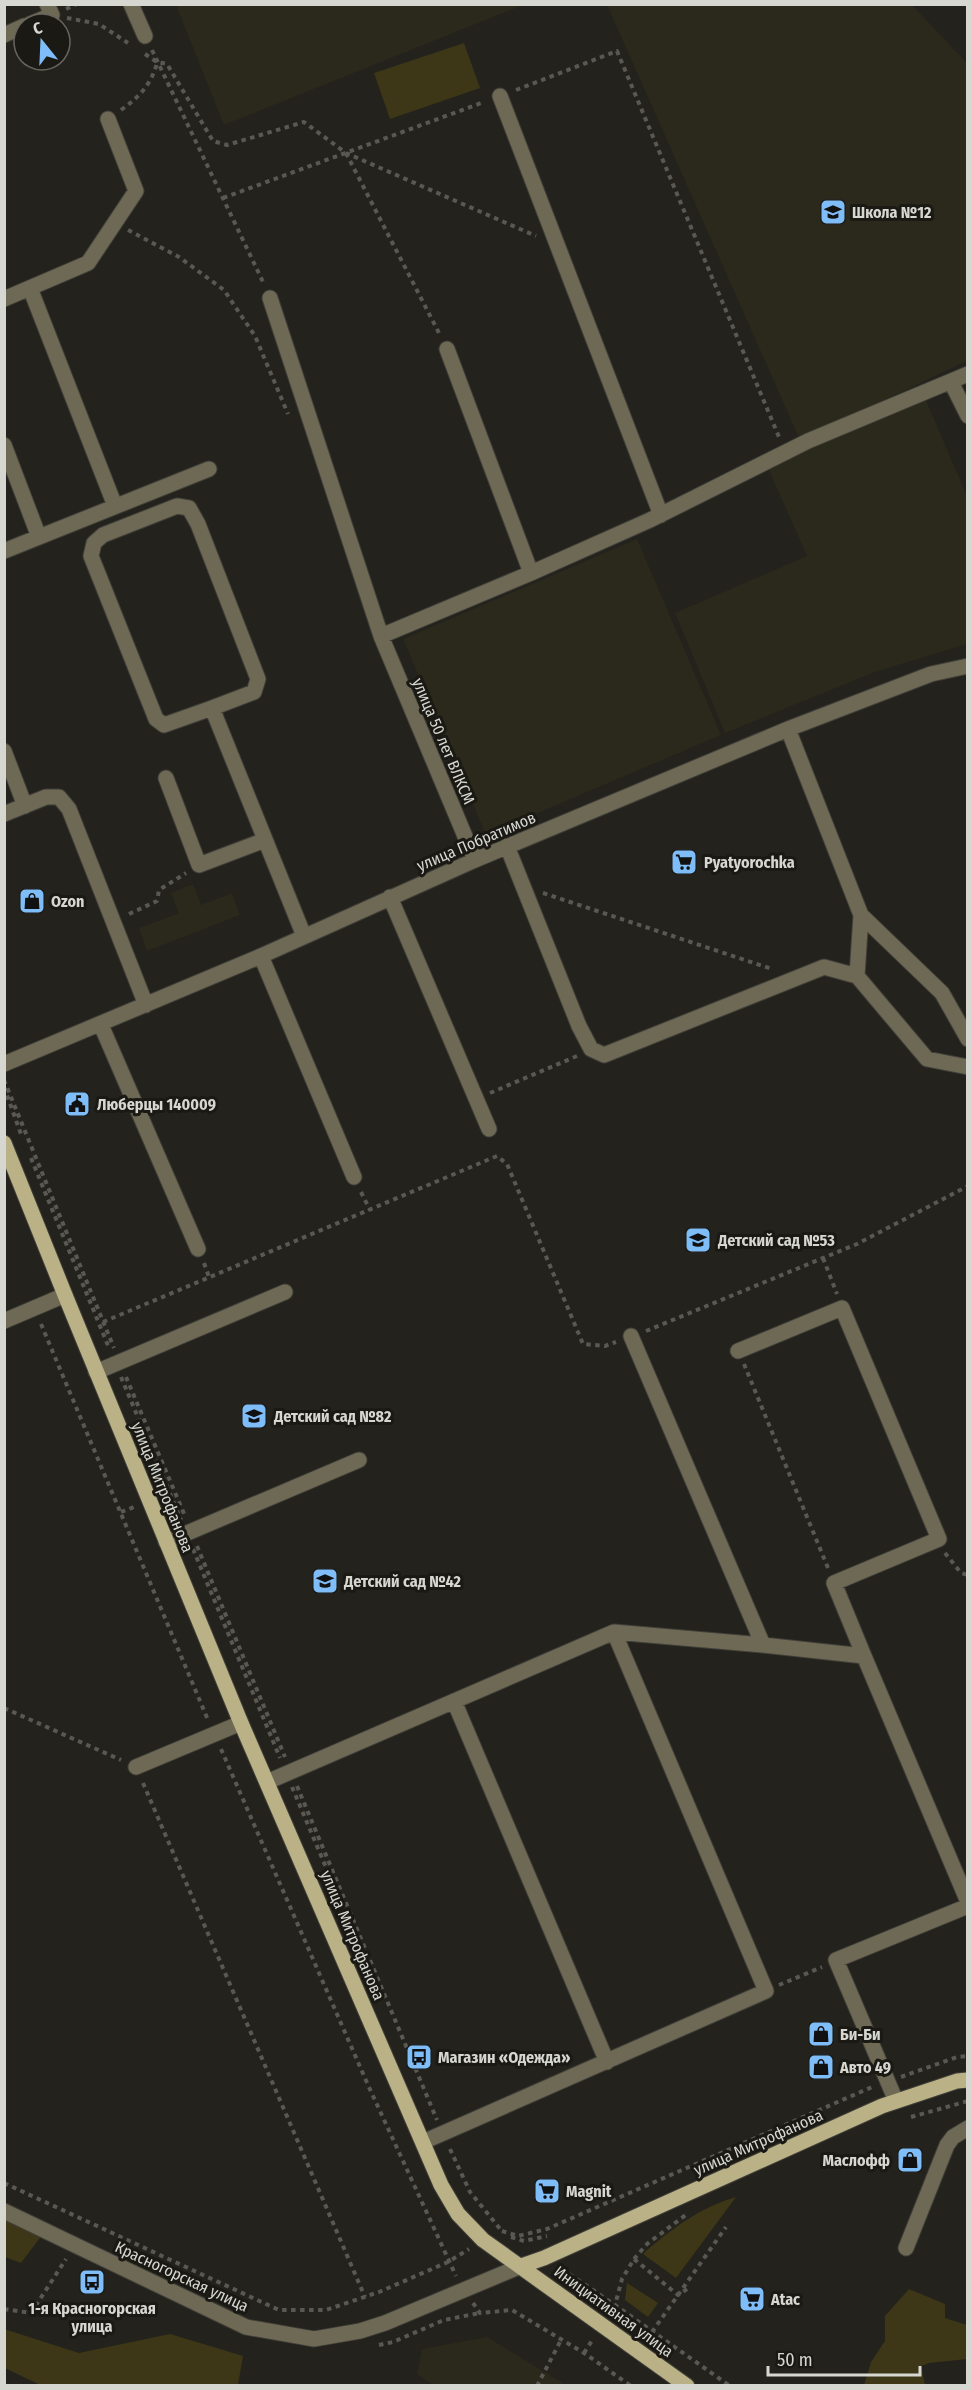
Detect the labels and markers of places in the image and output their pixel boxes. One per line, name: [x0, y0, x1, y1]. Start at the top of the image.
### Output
school or university icon: Школа №12: [818, 197, 848, 227]
place label: Школа №12: [852, 203, 932, 222]
supermarket icon: Pyatyorochka: [669, 847, 699, 877]
place label: Pyatyorochka: [704, 853, 795, 872]
shop icon: Ozon: [17, 886, 47, 916]
place label: Ozon: [51, 892, 84, 911]
public building icon: Люберцы 140009: [62, 1089, 92, 1119]
place label: Люберцы 140009: [97, 1095, 216, 1114]
school or university icon: Детский сад №53: [683, 1225, 713, 1255]
place label: Детский сад №53: [717, 1231, 835, 1250]
school or university icon: Детский сад №82: [239, 1401, 269, 1431]
place label: Детский сад №82: [273, 1407, 392, 1426]
school or university icon: Детский сад №42: [310, 1566, 340, 1596]
place label: Детский сад №42: [343, 1572, 462, 1591]
shop icon: Би-Би: [806, 2019, 836, 2049]
place label: Би-Би: [840, 2025, 881, 2044]
bus stop icon: Магазин «Одежда»: [404, 2042, 434, 2072]
place label: Магазин «Одежда»: [438, 2048, 570, 2067]
shop icon: Авто 49: [806, 2052, 836, 2082]
place label: Авто 49: [839, 2058, 891, 2077]
shop icon: Маслофф: [895, 2145, 925, 2175]
place label: Маслофф: [822, 2151, 890, 2170]
supermarket icon: Magnit: [532, 2176, 562, 2206]
place label: Magnit: [566, 2182, 612, 2201]
bus stop icon: 1-я Красногорская улица: [77, 2267, 107, 2297]
supermarket icon: Atac: [737, 2284, 767, 2314]
place label: Atac: [770, 2290, 800, 2309]
place label: 1-я Красногорская улица: [28, 2299, 156, 2336]

